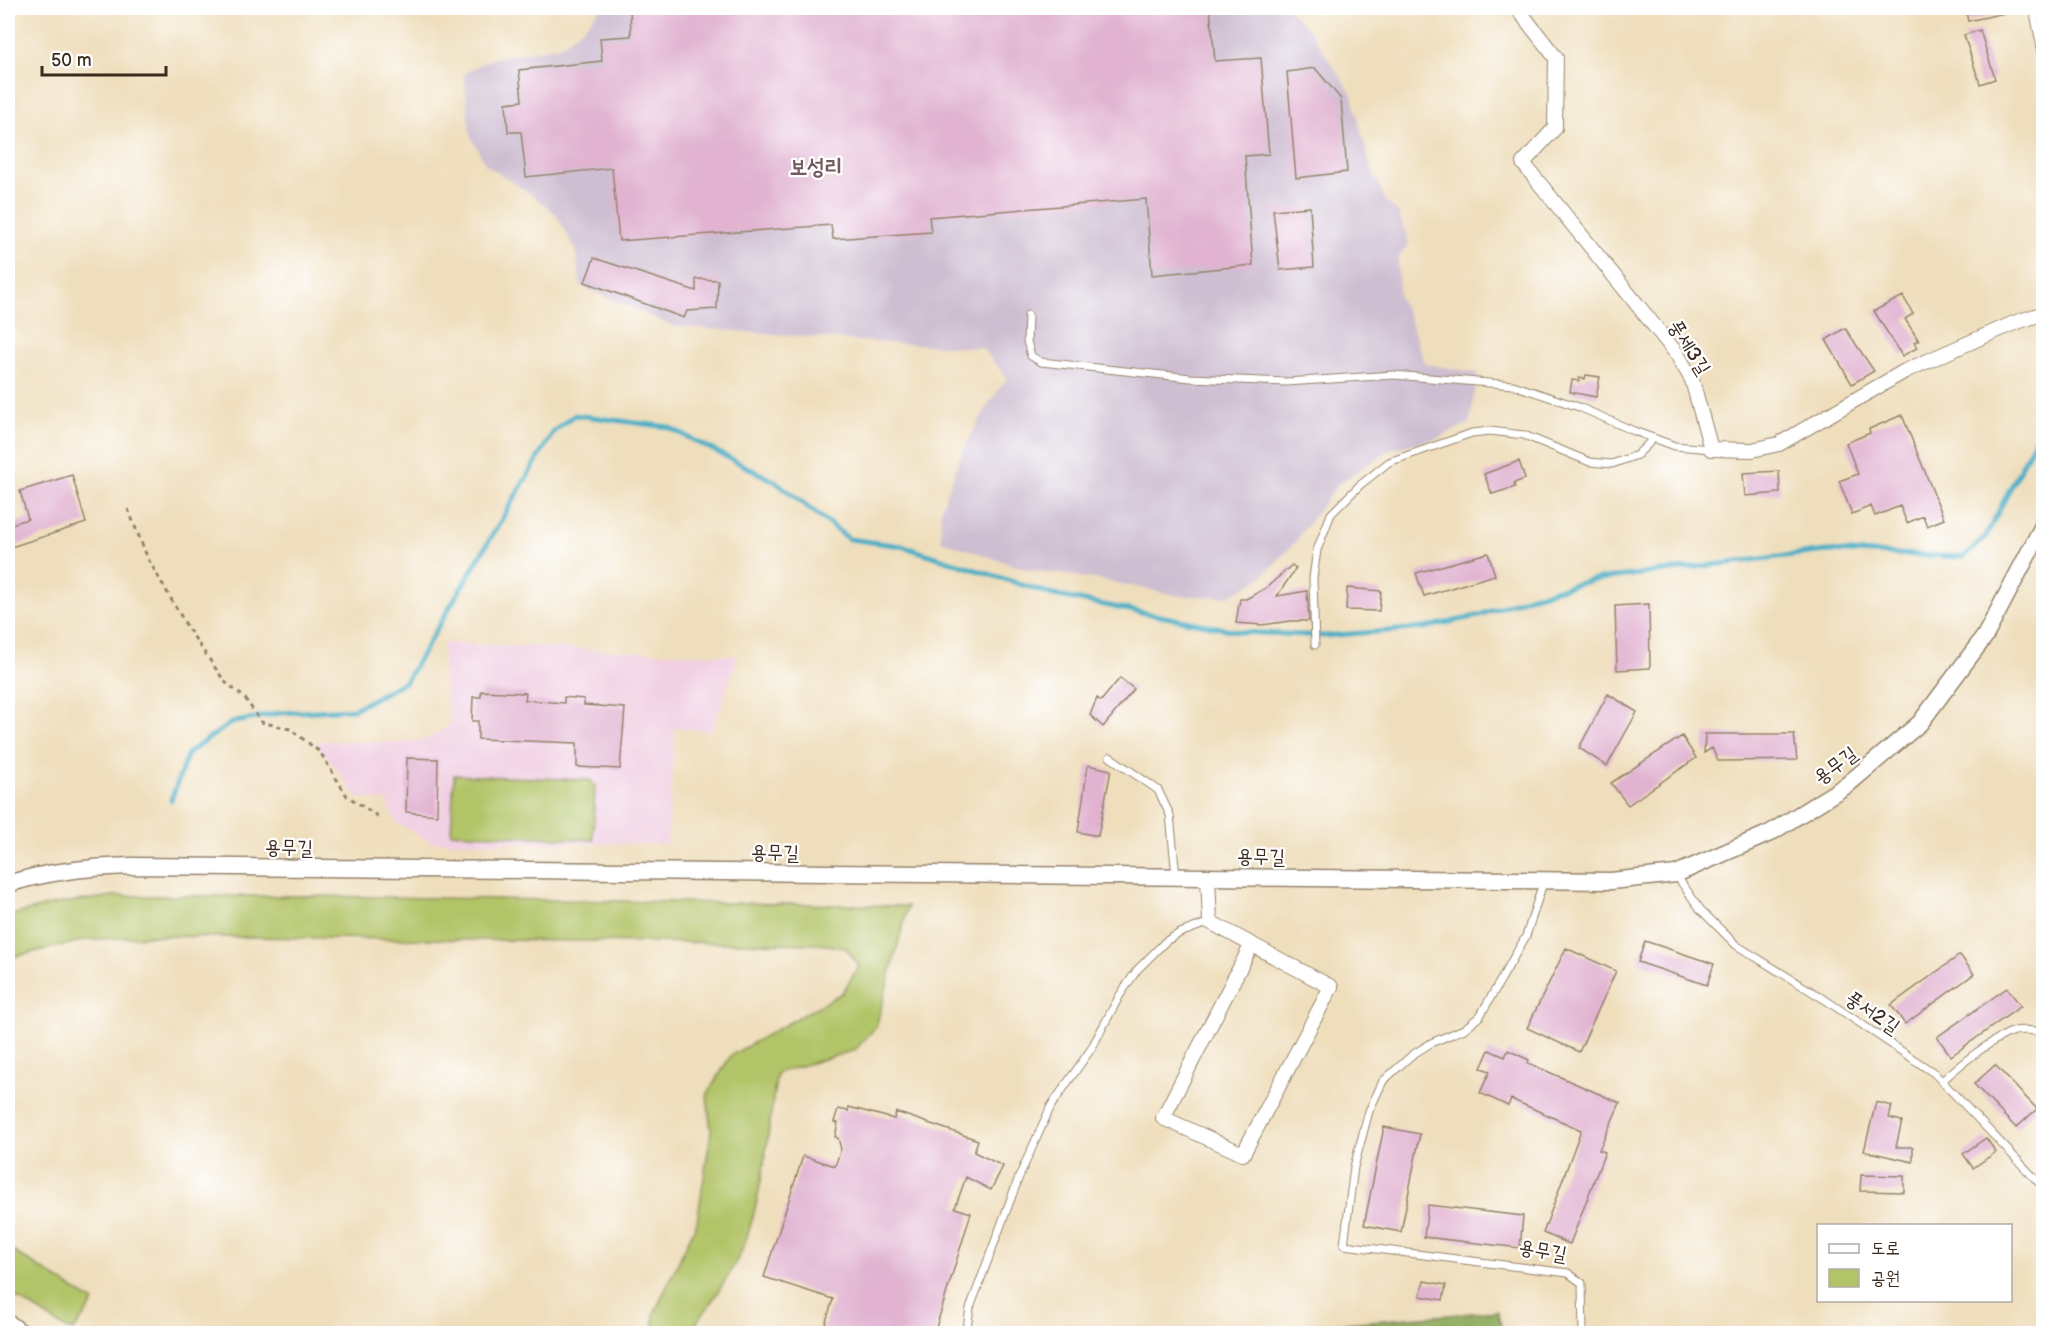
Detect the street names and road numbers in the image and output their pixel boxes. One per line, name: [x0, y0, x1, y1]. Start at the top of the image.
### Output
street label: 풍세3길: [1663, 315, 1715, 380]
street label: 용무길: [1809, 742, 1862, 790]
street label: 용무길: [265, 836, 313, 860]
street label: 용무길: [751, 841, 799, 865]
street label: 용무길: [1237, 845, 1285, 869]
street label: 풍서2길: [1841, 986, 1904, 1040]
street label: 용무길: [1517, 1235, 1569, 1267]

